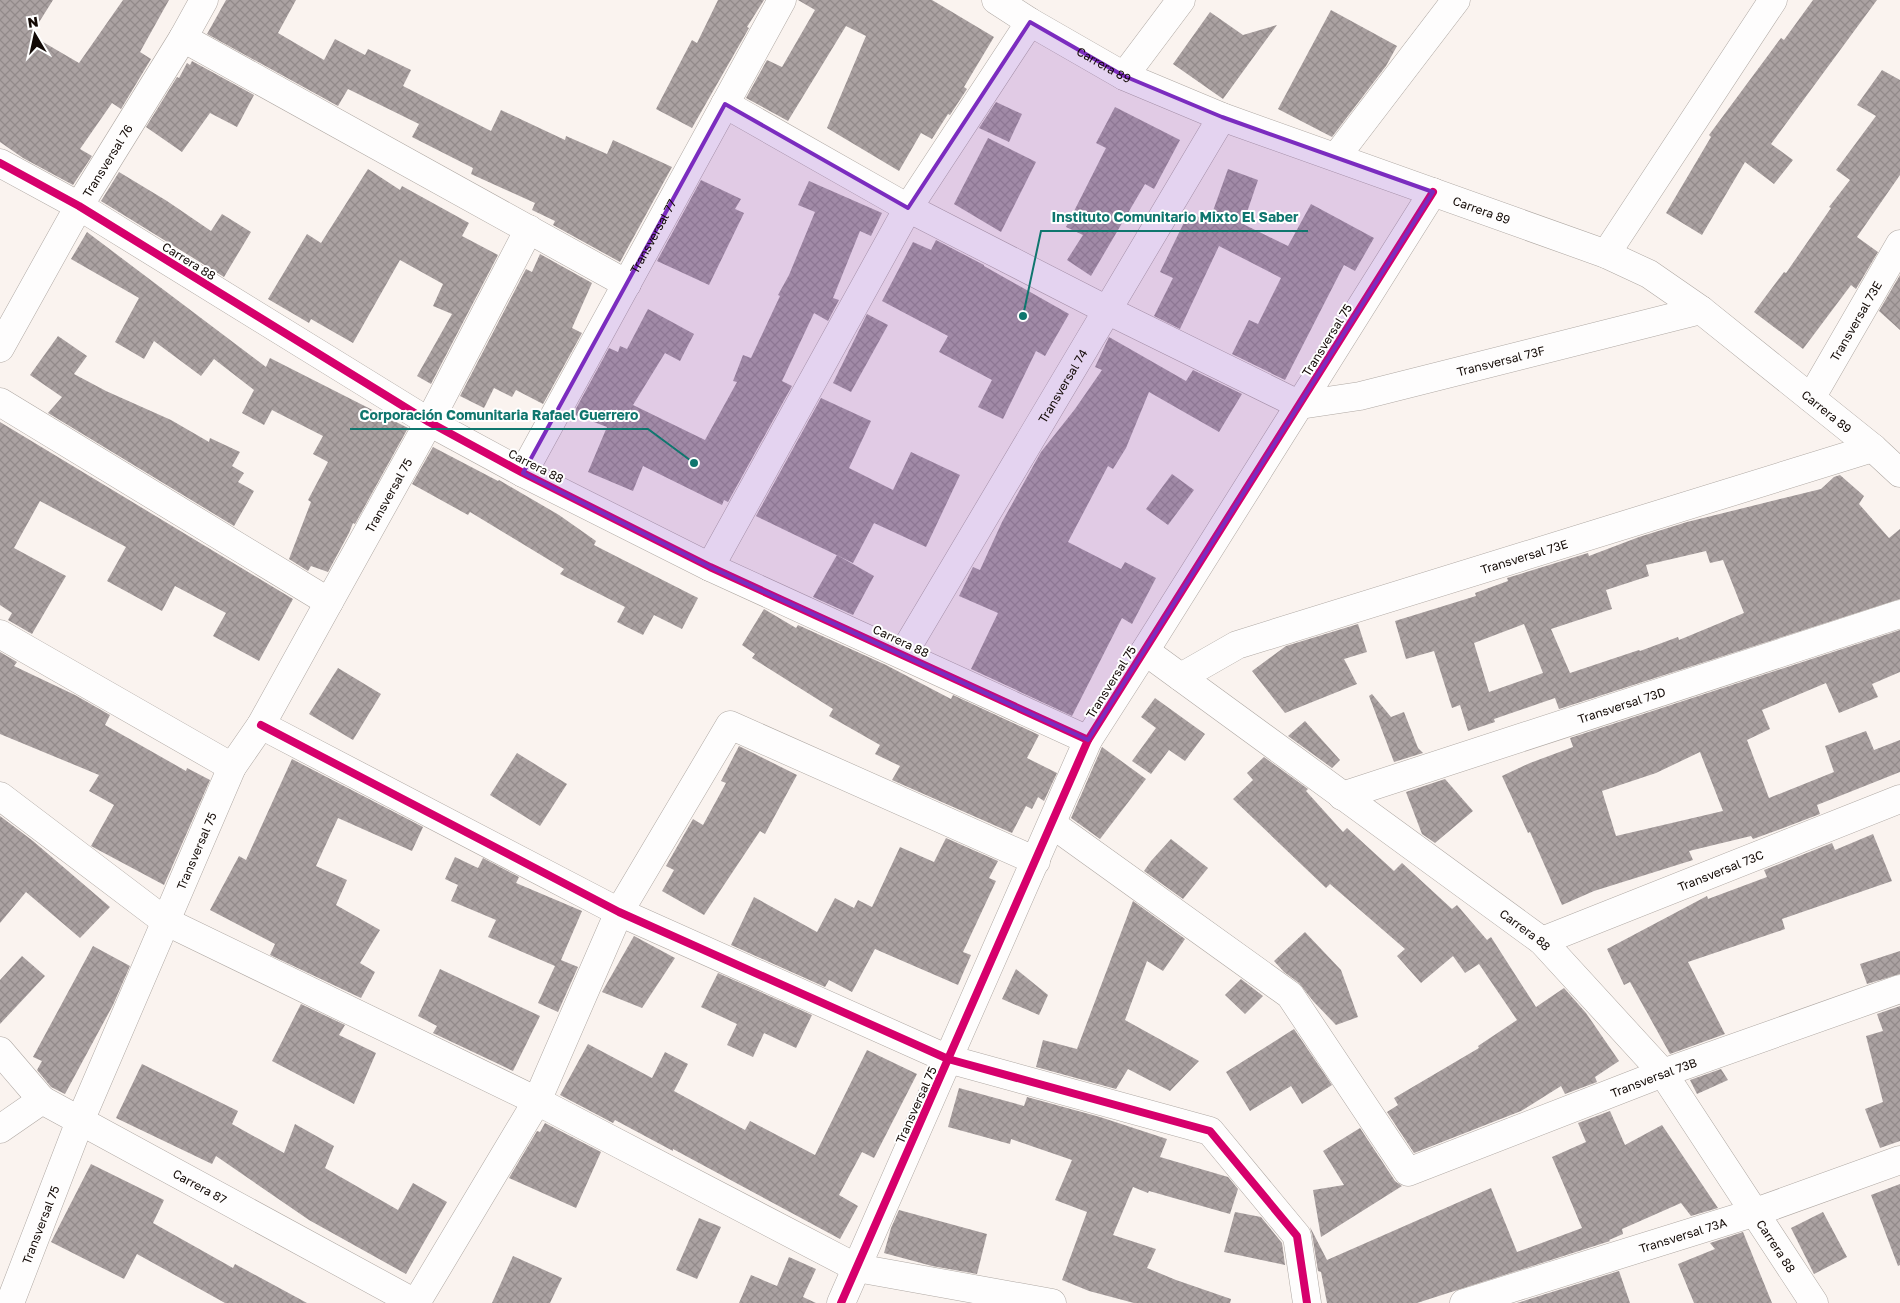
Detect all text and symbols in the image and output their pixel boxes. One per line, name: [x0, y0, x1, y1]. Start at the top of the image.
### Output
north arrow: [10, 10, 60, 60]
text: N: [26, 12, 39, 31]
street label: Carrera 89: [1074, 43, 1133, 86]
street label: Transversal 76: [79, 121, 135, 200]
street label: Carrera 89: [1451, 193, 1513, 227]
street label: Transversal 77: [626, 196, 679, 276]
callout: Instituto Comunitario Mixto El Saber: [1041, 202, 1308, 231]
text: Instituto Comunitario Mixto El Saber: [1052, 208, 1299, 225]
street label: Carrera 88: [160, 239, 218, 283]
street label: Transversal 73E: [1826, 278, 1885, 364]
street label: Transversal 75: [1299, 301, 1355, 379]
street label: Transversal 73F: [1455, 342, 1546, 379]
street label: Transversal 74: [1035, 346, 1090, 425]
street label: Carrera 89: [1799, 386, 1855, 436]
callout: Corporación Comunitaria Rafael Guerrero: [350, 400, 648, 429]
text: Corporación Comunitaria Rafael Guerrero: [360, 406, 638, 423]
street label: Carrera 88: [506, 446, 566, 486]
street label: Transversal 75: [362, 455, 415, 535]
street label: Transversal 73E: [1479, 536, 1569, 577]
street label: Carrera 88: [871, 621, 931, 661]
street label: Transversal 75: [1083, 643, 1139, 721]
street label: Transversal 73D: [1576, 684, 1667, 726]
street label: Transversal 75: [173, 810, 219, 892]
street label: Transversal 73C: [1675, 846, 1766, 894]
street label: Carrera 88: [1497, 905, 1554, 953]
street label: Transversal 73B: [1608, 1054, 1699, 1100]
street label: Transversal 75: [892, 1064, 940, 1146]
street label: Carrera 87: [170, 1165, 230, 1207]
street label: Transversal 75: [18, 1183, 62, 1266]
street label: Transversal 73A: [1637, 1214, 1728, 1256]
street label: Carrera 88: [1754, 1217, 1799, 1275]

